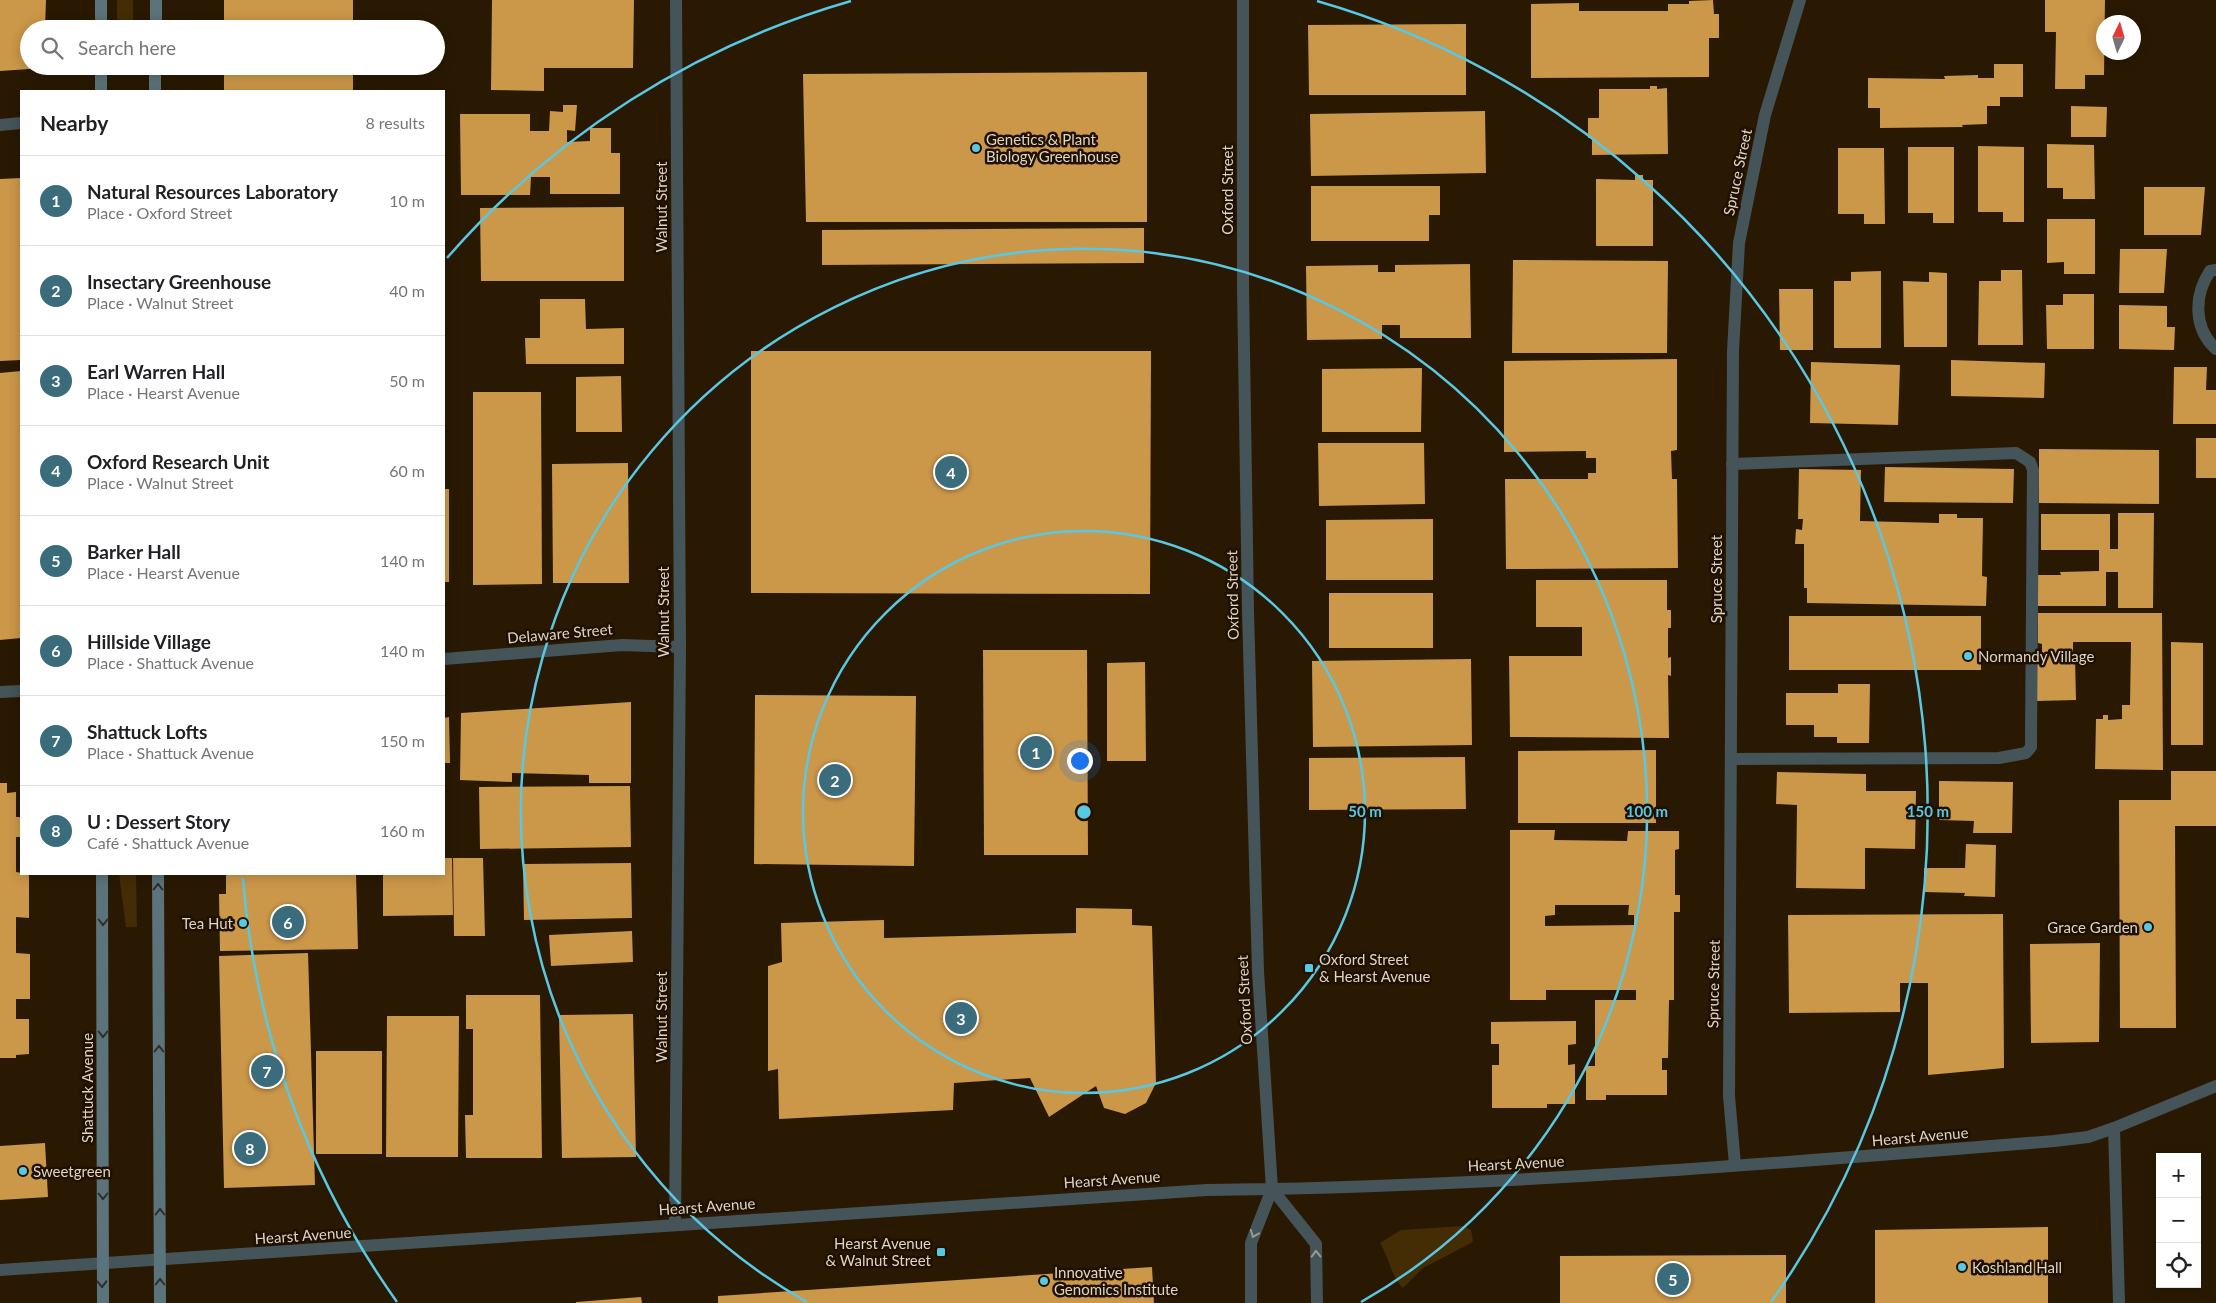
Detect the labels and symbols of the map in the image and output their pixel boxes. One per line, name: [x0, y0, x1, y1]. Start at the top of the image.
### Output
north arrow: [2096, 15, 2141, 60]
street label: Spruce Street: [1719, 126, 1755, 217]
place label: Genetics & Plant Biology Greenhouse: [986, 130, 1119, 165]
marker: Genetics & Plant Biology Greenhouse: [970, 142, 982, 154]
street label: Oxford Street: [1218, 145, 1236, 235]
street label: Walnut Street: [652, 161, 670, 253]
pin: 4: [935, 453, 967, 491]
street label: Spruce Street: [1707, 534, 1725, 623]
street label: Oxford Street: [1222, 549, 1242, 640]
street label: Walnut Street: [654, 566, 672, 658]
street label: Delaware Street: [507, 619, 614, 647]
place label: Normandy Village: [1978, 647, 2094, 665]
marker: Normandy Village: [1962, 650, 1974, 662]
pin: 1: [1020, 733, 1052, 771]
your location: [1067, 748, 1093, 774]
pin: 2: [819, 761, 851, 799]
text: 50 m: [1348, 802, 1382, 820]
text: 100 m: [1626, 802, 1668, 820]
text: 150 m: [1907, 802, 1949, 820]
centre of rings: [1075, 803, 1093, 821]
one-way arrow: [153, 882, 163, 890]
pin: 6: [272, 903, 304, 941]
place label: Tea Hut: [182, 914, 234, 932]
marker: Tea Hut: [237, 917, 249, 929]
place label: Grace Garden: [2047, 918, 2138, 936]
one-way arrow: [98, 919, 108, 927]
marker: Grace Garden: [2142, 921, 2154, 933]
street label: Spruce Street: [1703, 939, 1723, 1028]
place label: Oxford Street & Hearst Avenue: [1319, 950, 1430, 985]
street label: Oxford Street: [1233, 954, 1255, 1045]
marker: Oxford Street & Hearst Avenue: [1303, 962, 1315, 974]
street label: Walnut Street: [652, 971, 670, 1063]
pin: 3: [945, 999, 977, 1037]
one-way arrow: [98, 1030, 108, 1038]
street label: Shattuck Avenue: [78, 1033, 96, 1143]
one-way arrow: [154, 1045, 164, 1052]
pin: 7: [251, 1052, 283, 1090]
street label: Hearst Avenue: [1871, 1123, 1969, 1149]
pin: 8: [234, 1129, 266, 1167]
street label: Hearst Avenue: [1467, 1151, 1565, 1175]
place label: Sweetgreen: [33, 1162, 111, 1180]
marker: Sweetgreen: [17, 1165, 29, 1177]
street label: Hearst Avenue: [1063, 1167, 1161, 1191]
one-way arrow: [98, 1193, 108, 1201]
street label: Hearst Avenue: [658, 1194, 756, 1218]
one-way arrow: [155, 1207, 165, 1215]
street label: Hearst Avenue: [254, 1223, 352, 1247]
one-way arrow: [1250, 1229, 1260, 1238]
place label: Hearst Avenue & Walnut Street: [826, 1234, 932, 1269]
marker: Hearst Avenue & Walnut Street: [935, 1246, 947, 1258]
one-way arrow: [1311, 1250, 1321, 1258]
place label: Koshland Hall: [1972, 1258, 2062, 1276]
pin: 5: [1657, 1260, 1689, 1298]
marker: Koshland Hall: [1956, 1261, 1968, 1273]
place label: Innovative Genomics Institute: [1054, 1263, 1178, 1298]
marker: Innovative Genomics Institute: [1038, 1275, 1050, 1287]
one-way arrow: [155, 1277, 165, 1285]
one-way arrow: [97, 1280, 108, 1288]

